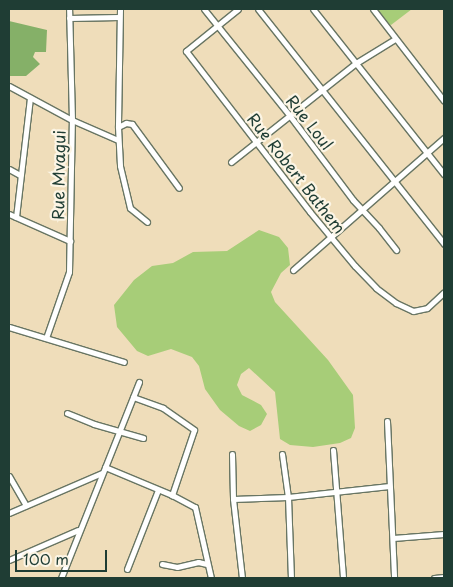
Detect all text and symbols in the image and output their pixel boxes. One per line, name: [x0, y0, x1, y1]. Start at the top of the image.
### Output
street label: Rue Loul: [282, 90, 338, 154]
street label: Rue Robert Bathem: [243, 108, 351, 238]
street label: Rue Mvagui: [48, 129, 68, 221]
scale bar: [18, 540, 110, 572]
text: 100 m: [23, 547, 69, 570]

